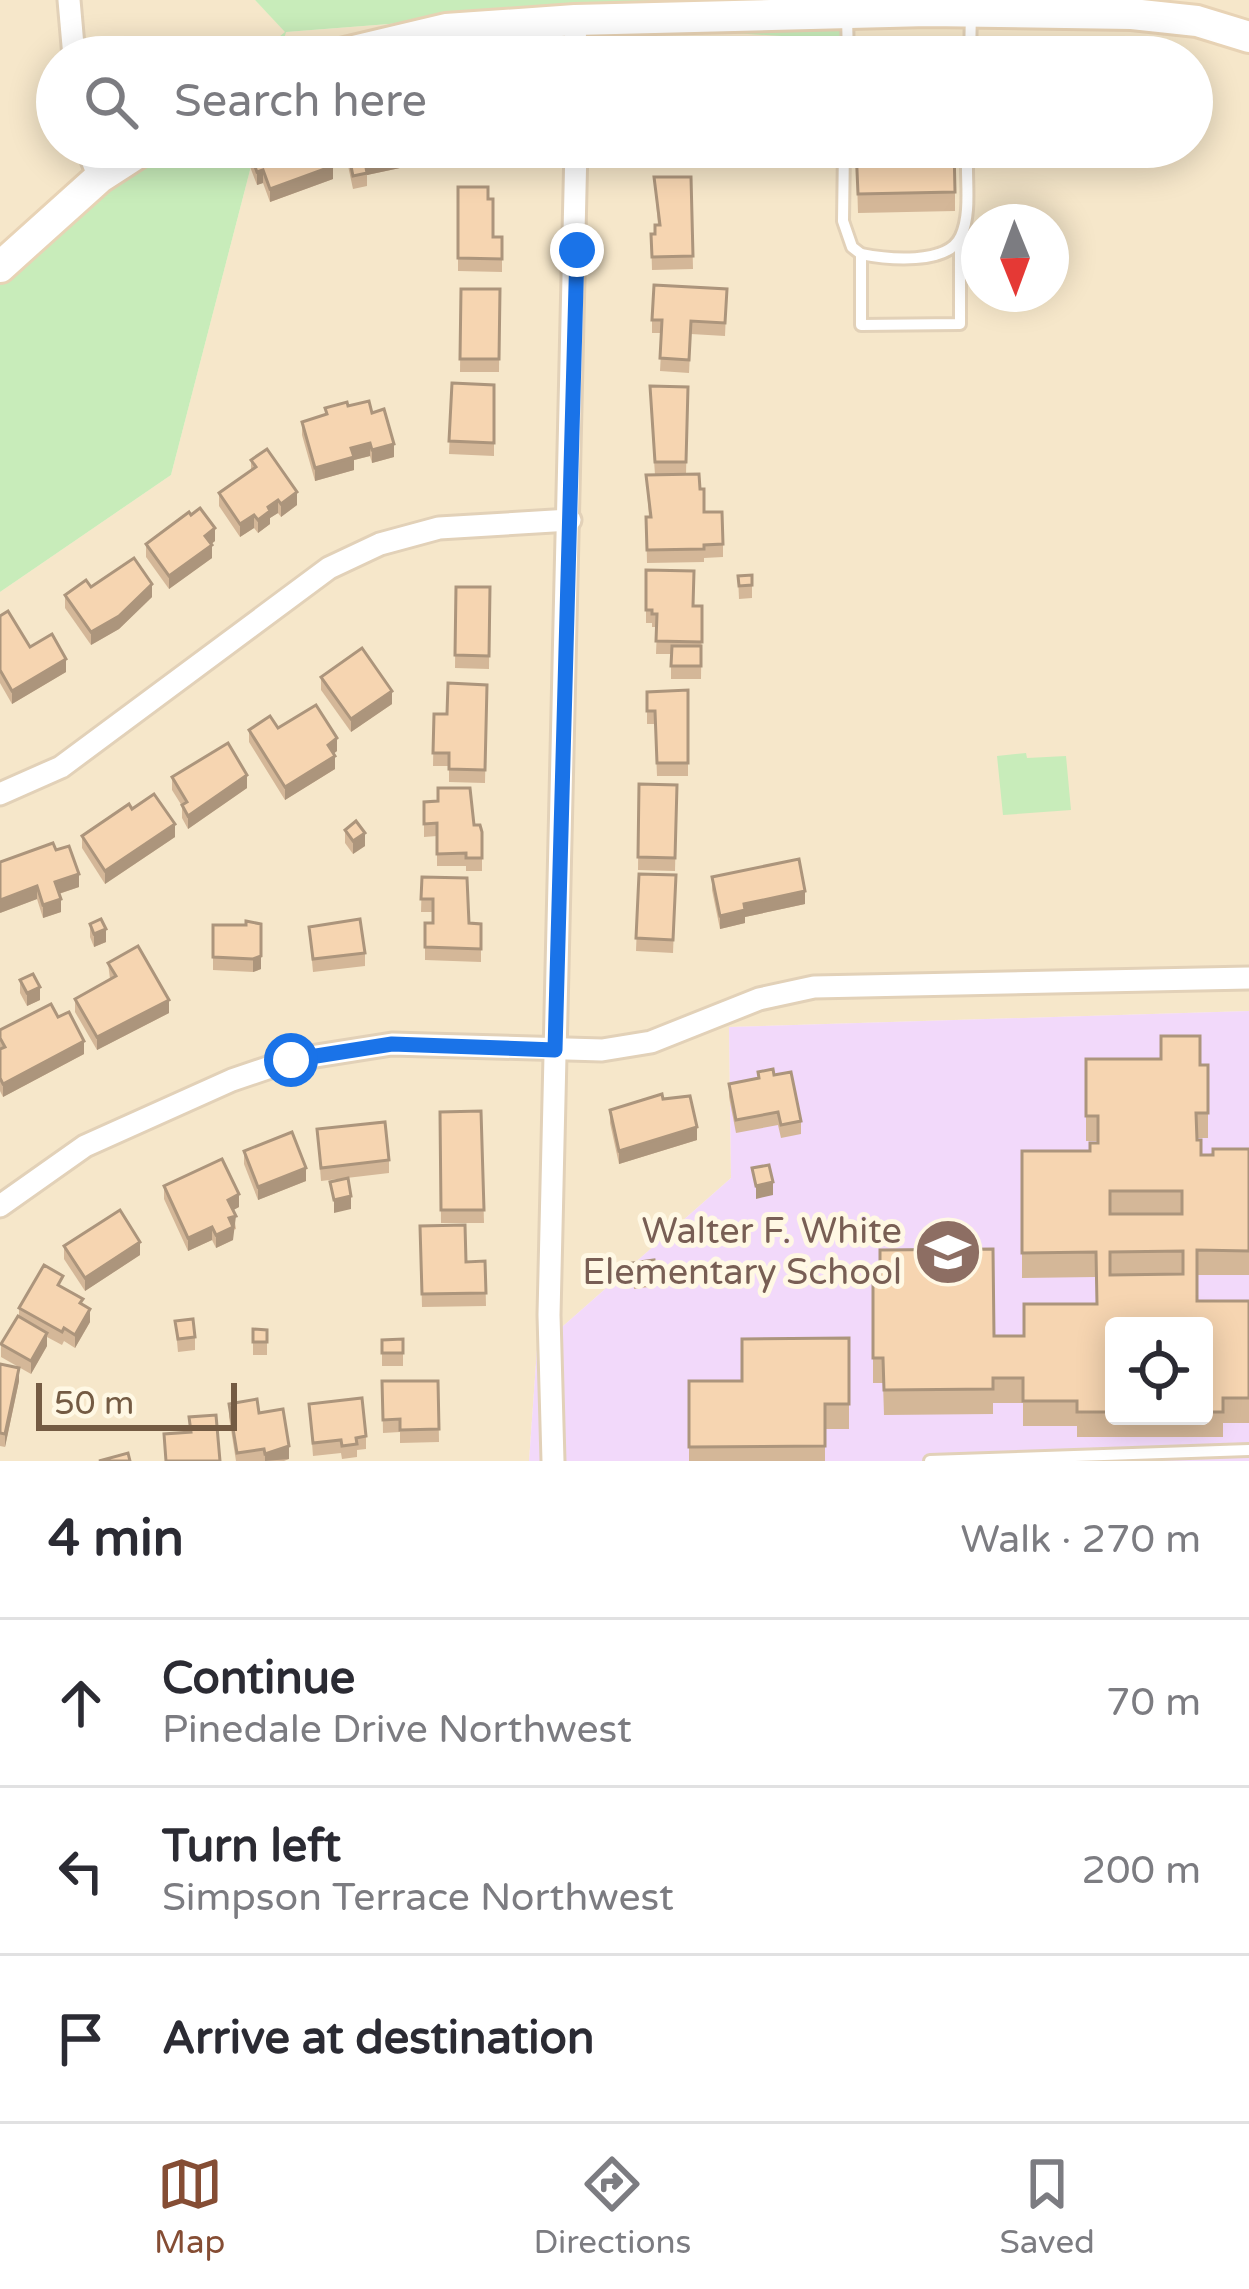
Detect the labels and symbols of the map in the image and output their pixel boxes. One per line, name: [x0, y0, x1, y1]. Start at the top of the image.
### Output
north arrow: [961, 204, 1069, 312]
route end: [550, 223, 604, 277]
route start: [264, 1033, 318, 1087]
place label: Walter F. White Elementary School: [582, 1210, 902, 1294]
school or university icon: Walter F. White Elementary School: [913, 1217, 983, 1287]
scale bar: [36, 1377, 237, 1430]

